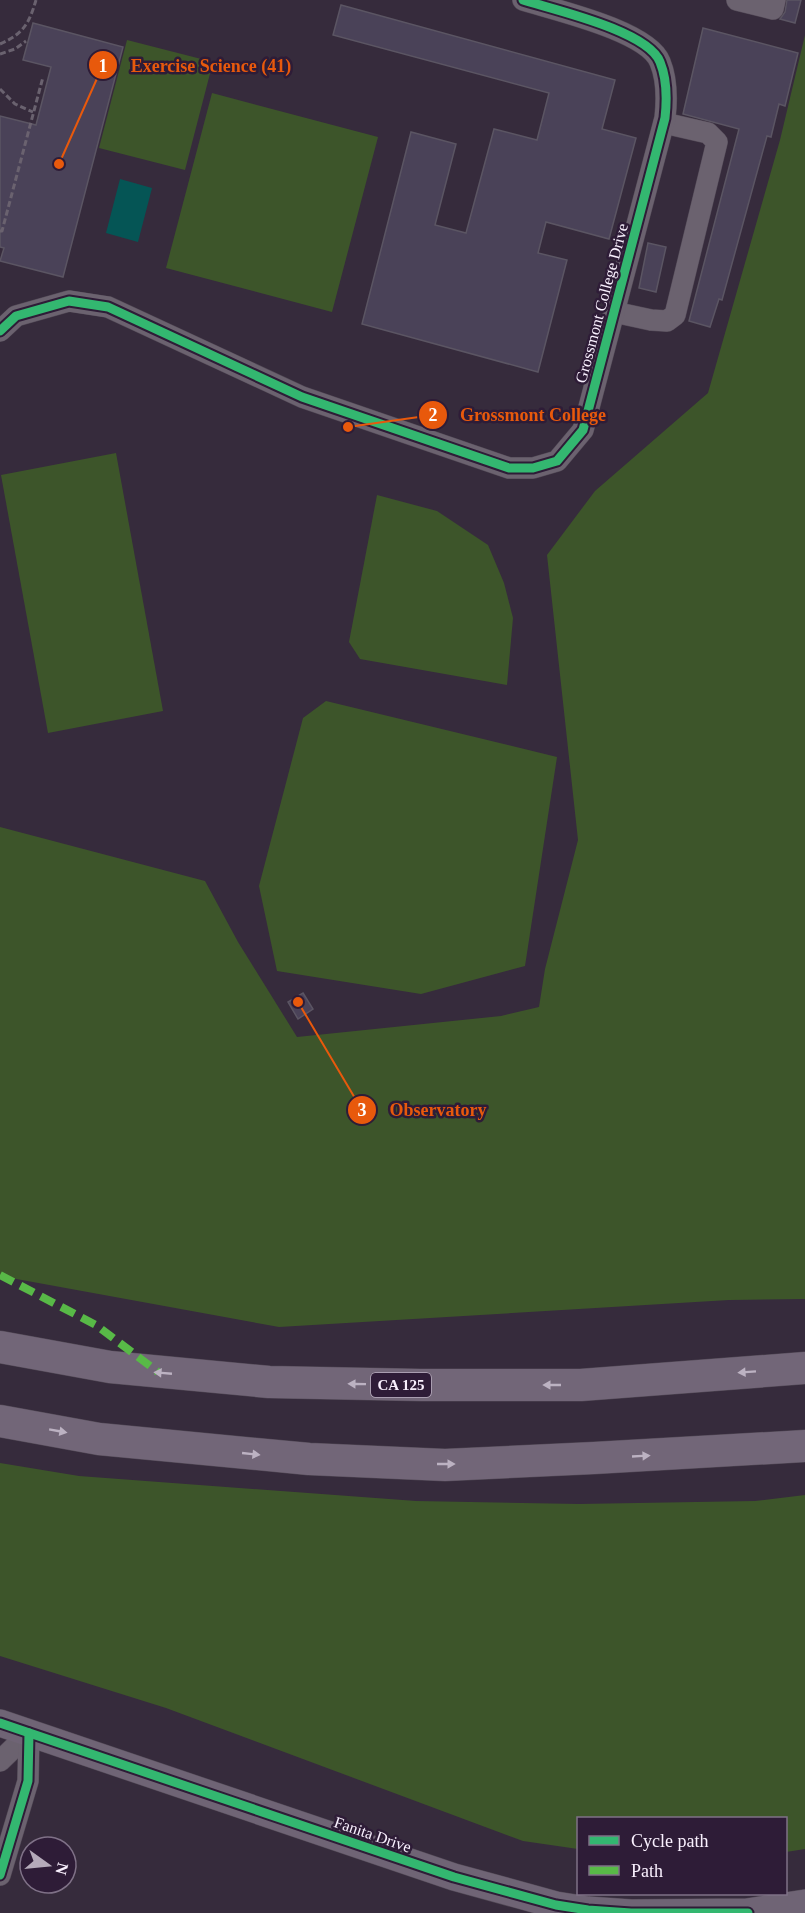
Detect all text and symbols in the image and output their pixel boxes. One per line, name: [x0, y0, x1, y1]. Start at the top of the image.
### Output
callout: Exercise Science (41): [88, 47, 303, 83]
text: 1: [99, 56, 108, 76]
text: Exercise Science (41): [131, 56, 291, 77]
street label: Grossmont College Drive: [572, 222, 632, 385]
callout: Grossmont College: [418, 397, 618, 433]
text: 2: [429, 405, 438, 425]
text: Grossmont College: [460, 405, 606, 425]
callout: Observatory: [347, 1092, 498, 1128]
text: 3: [358, 1100, 367, 1120]
text: Observatory: [390, 1100, 486, 1120]
one-way arrow: [153, 1368, 172, 1378]
one-way arrow: [737, 1368, 756, 1377]
road number: CA 125: [371, 1373, 431, 1397]
one-way arrow: [348, 1379, 367, 1389]
one-way arrow: [543, 1380, 562, 1390]
one-way arrow: [48, 1427, 67, 1436]
one-way arrow: [242, 1449, 261, 1459]
one-way arrow: [631, 1451, 650, 1460]
one-way arrow: [436, 1459, 455, 1469]
street label: Fanita Drive: [332, 1813, 414, 1856]
legend: [577, 1817, 787, 1895]
text: Cycle path: [631, 1831, 708, 1851]
north arrow: [18, 1835, 78, 1895]
text: N: [52, 1861, 72, 1877]
text: Path: [631, 1861, 663, 1881]

